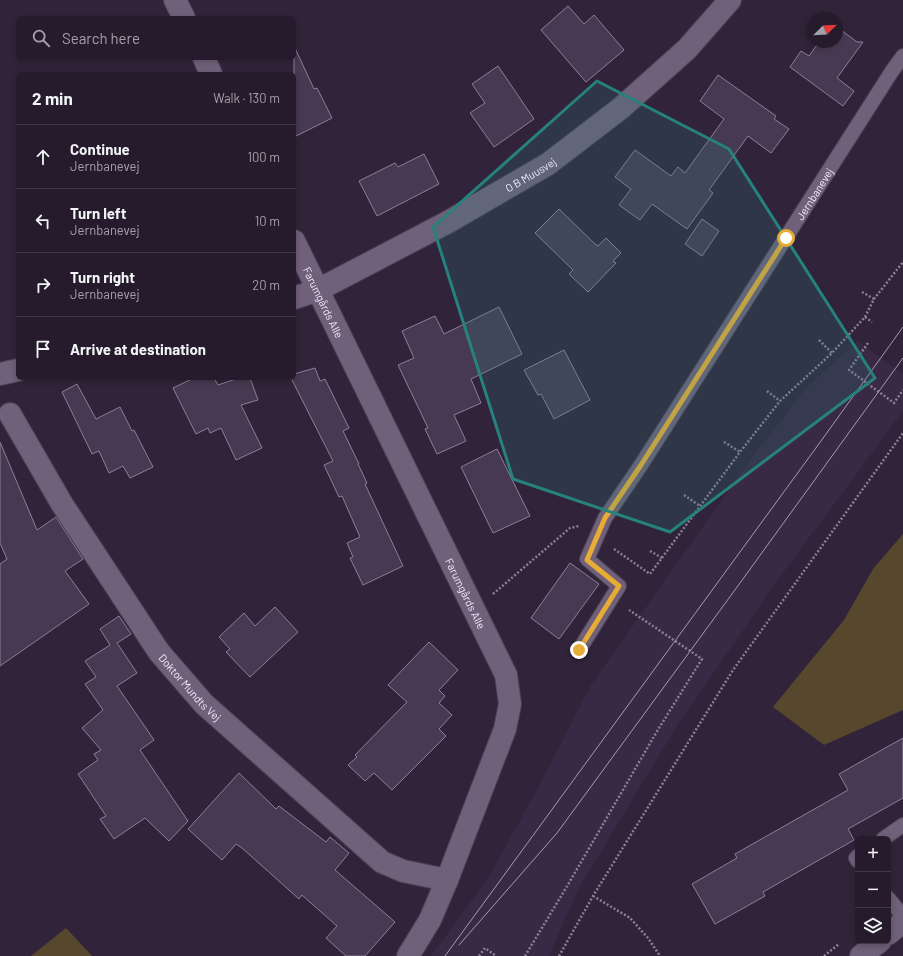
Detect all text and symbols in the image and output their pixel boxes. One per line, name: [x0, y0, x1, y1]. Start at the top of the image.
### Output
north arrow: [807, 12, 843, 48]
search box: [16, 16, 296, 60]
icon: search: [30, 27, 52, 49]
text: Search here: [62, 29, 140, 47]
text: 2 min: [32, 88, 73, 108]
text: Walk · 130 m: [213, 90, 280, 106]
text: Continue: [70, 140, 130, 158]
icon: ahead: [32, 146, 54, 168]
text: 100 m: [247, 149, 280, 165]
street label: O B Muusvej: [503, 154, 558, 194]
text: Jernbanevej: [70, 158, 140, 174]
street label: Jernbanevej: [793, 165, 835, 222]
text: Turn left: [70, 204, 126, 222]
icon: left: [32, 210, 54, 232]
text: 10 m: [255, 213, 280, 229]
text: Jernbanevej: [70, 222, 140, 238]
route start: [777, 229, 795, 247]
street label: Farumgårds Alle: [301, 265, 347, 340]
text: Turn right: [70, 268, 135, 286]
icon: right: [32, 274, 54, 296]
text: 20 m: [252, 277, 280, 293]
text: Jernbanevej: [70, 286, 140, 302]
icon: arrive: [32, 338, 54, 360]
text: Arrive at destination: [70, 340, 206, 358]
street label: Farumgårds Alle: [443, 556, 489, 631]
route end: [570, 641, 588, 659]
street label: Doktor Mundts Vej: [157, 651, 224, 723]
map controls: [855, 836, 891, 944]
button: +: [855, 836, 891, 872]
button: −: [855, 872, 891, 908]
button: layers: [855, 908, 891, 944]

